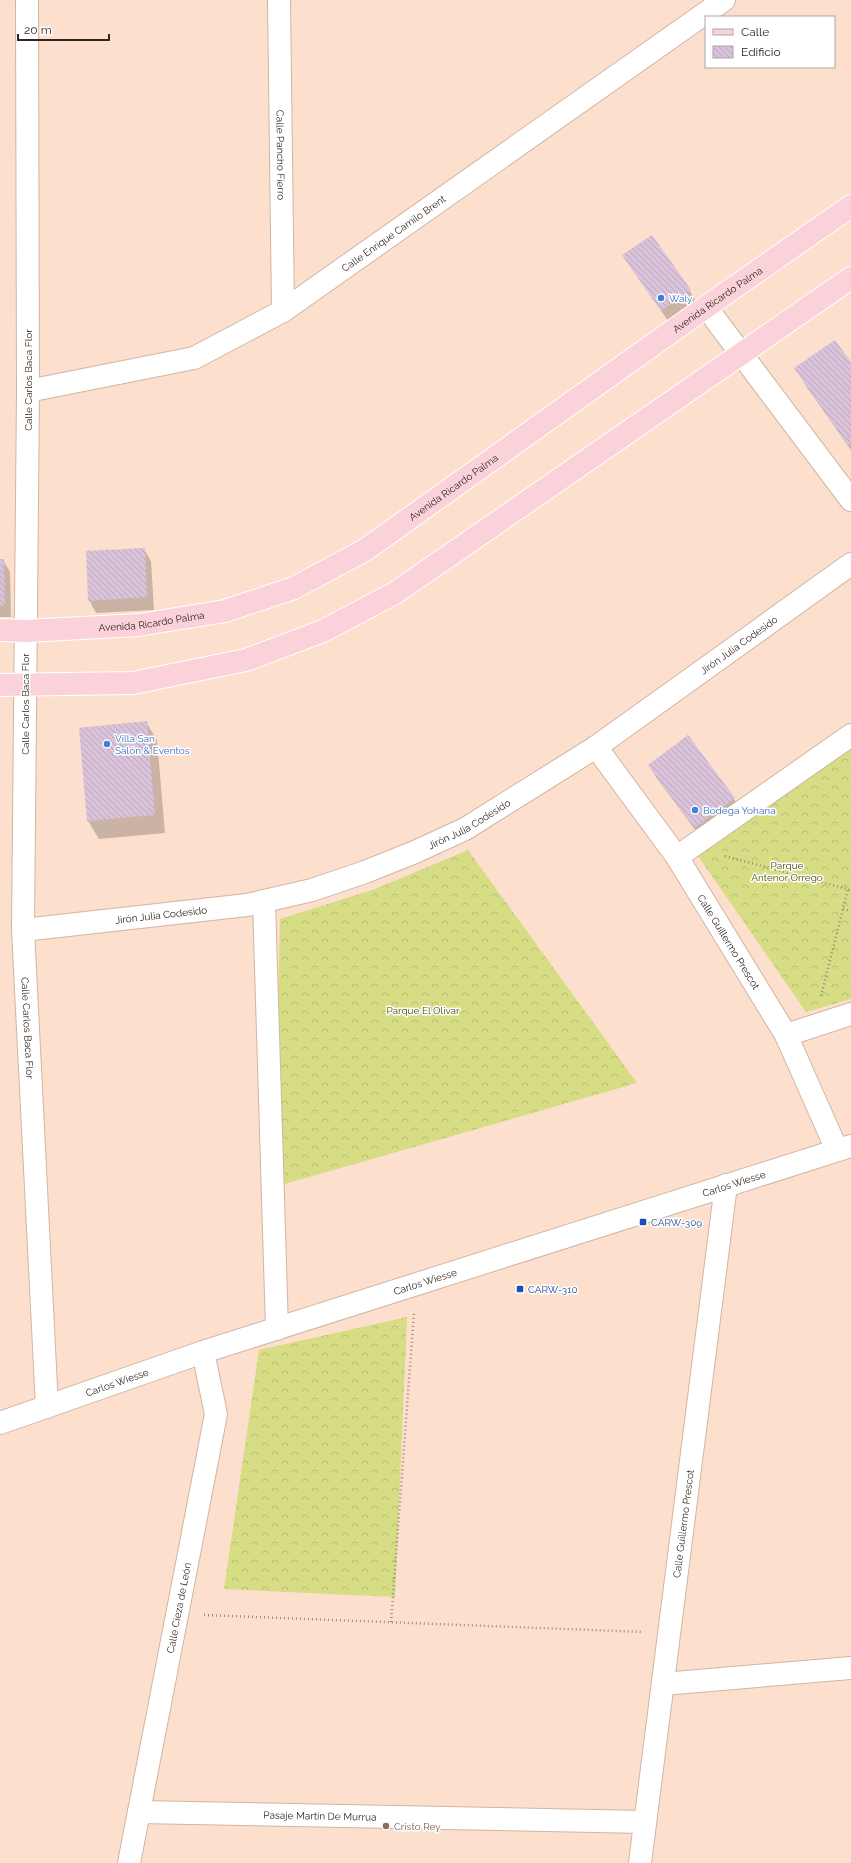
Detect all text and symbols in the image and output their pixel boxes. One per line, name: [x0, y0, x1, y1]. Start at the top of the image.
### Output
scale bar: [18, 16, 109, 42]
legend: [705, 16, 835, 68]
text: 20 m: [24, 23, 52, 37]
text: Calle: [741, 25, 769, 39]
text: Edificio: [741, 45, 781, 59]
street label: Calle Pancho Fierro: [275, 110, 287, 200]
street label: Calle Enrique Camilo Brent: [339, 192, 448, 273]
street label: Avenida Ricardo Palma: [671, 264, 764, 334]
marker: Waly: [656, 293, 666, 303]
place label: Waly: [669, 293, 693, 304]
street label: Calle Carlos Baca Flor: [23, 329, 34, 431]
street label: Avenida Ricardo Palma: [407, 452, 500, 522]
street label: Avenida Ricardo Palma: [98, 609, 205, 633]
street label: Jirón Julia Codesido: [698, 613, 779, 676]
street label: Calle Carlos Baca Flor: [20, 653, 31, 755]
place label: Villa San Salón & Eventos: [115, 733, 190, 756]
marker: Villa San Salón & Eventos: [102, 739, 112, 749]
street label: Jirón Julia Codesido: [426, 797, 512, 851]
marker: Bodega Yohana: [690, 805, 700, 815]
place label: Bodega Yohana: [703, 805, 776, 816]
park label: Parque Antenor Orrego: [751, 860, 823, 883]
street label: Calle Guillermo Prescot: [696, 892, 762, 992]
street label: Jirón Julia Codesido: [115, 904, 208, 925]
street label: Calle Carlos Baca Flor: [20, 977, 36, 1080]
park label: Parque El Olivar: [386, 1005, 460, 1016]
street label: Carlos Wiesse: [701, 1168, 767, 1198]
marker: CARW-309: [638, 1217, 648, 1227]
place label: CARW-309: [651, 1217, 702, 1228]
street label: Carlos Wiesse: [392, 1266, 458, 1297]
marker: CARW-310: [515, 1284, 525, 1294]
place label: CARW-310: [528, 1284, 578, 1295]
street label: Carlos Wiesse: [84, 1366, 150, 1398]
street label: Calle Guillermo Prescot: [671, 1468, 695, 1579]
street label: Calle Cieza de León: [164, 1561, 193, 1654]
street label: Pasaje Martin De Murrua: [263, 1809, 377, 1822]
marker: Cristo Rey: [381, 1821, 391, 1831]
place label: Cristo Rey: [394, 1821, 441, 1832]

